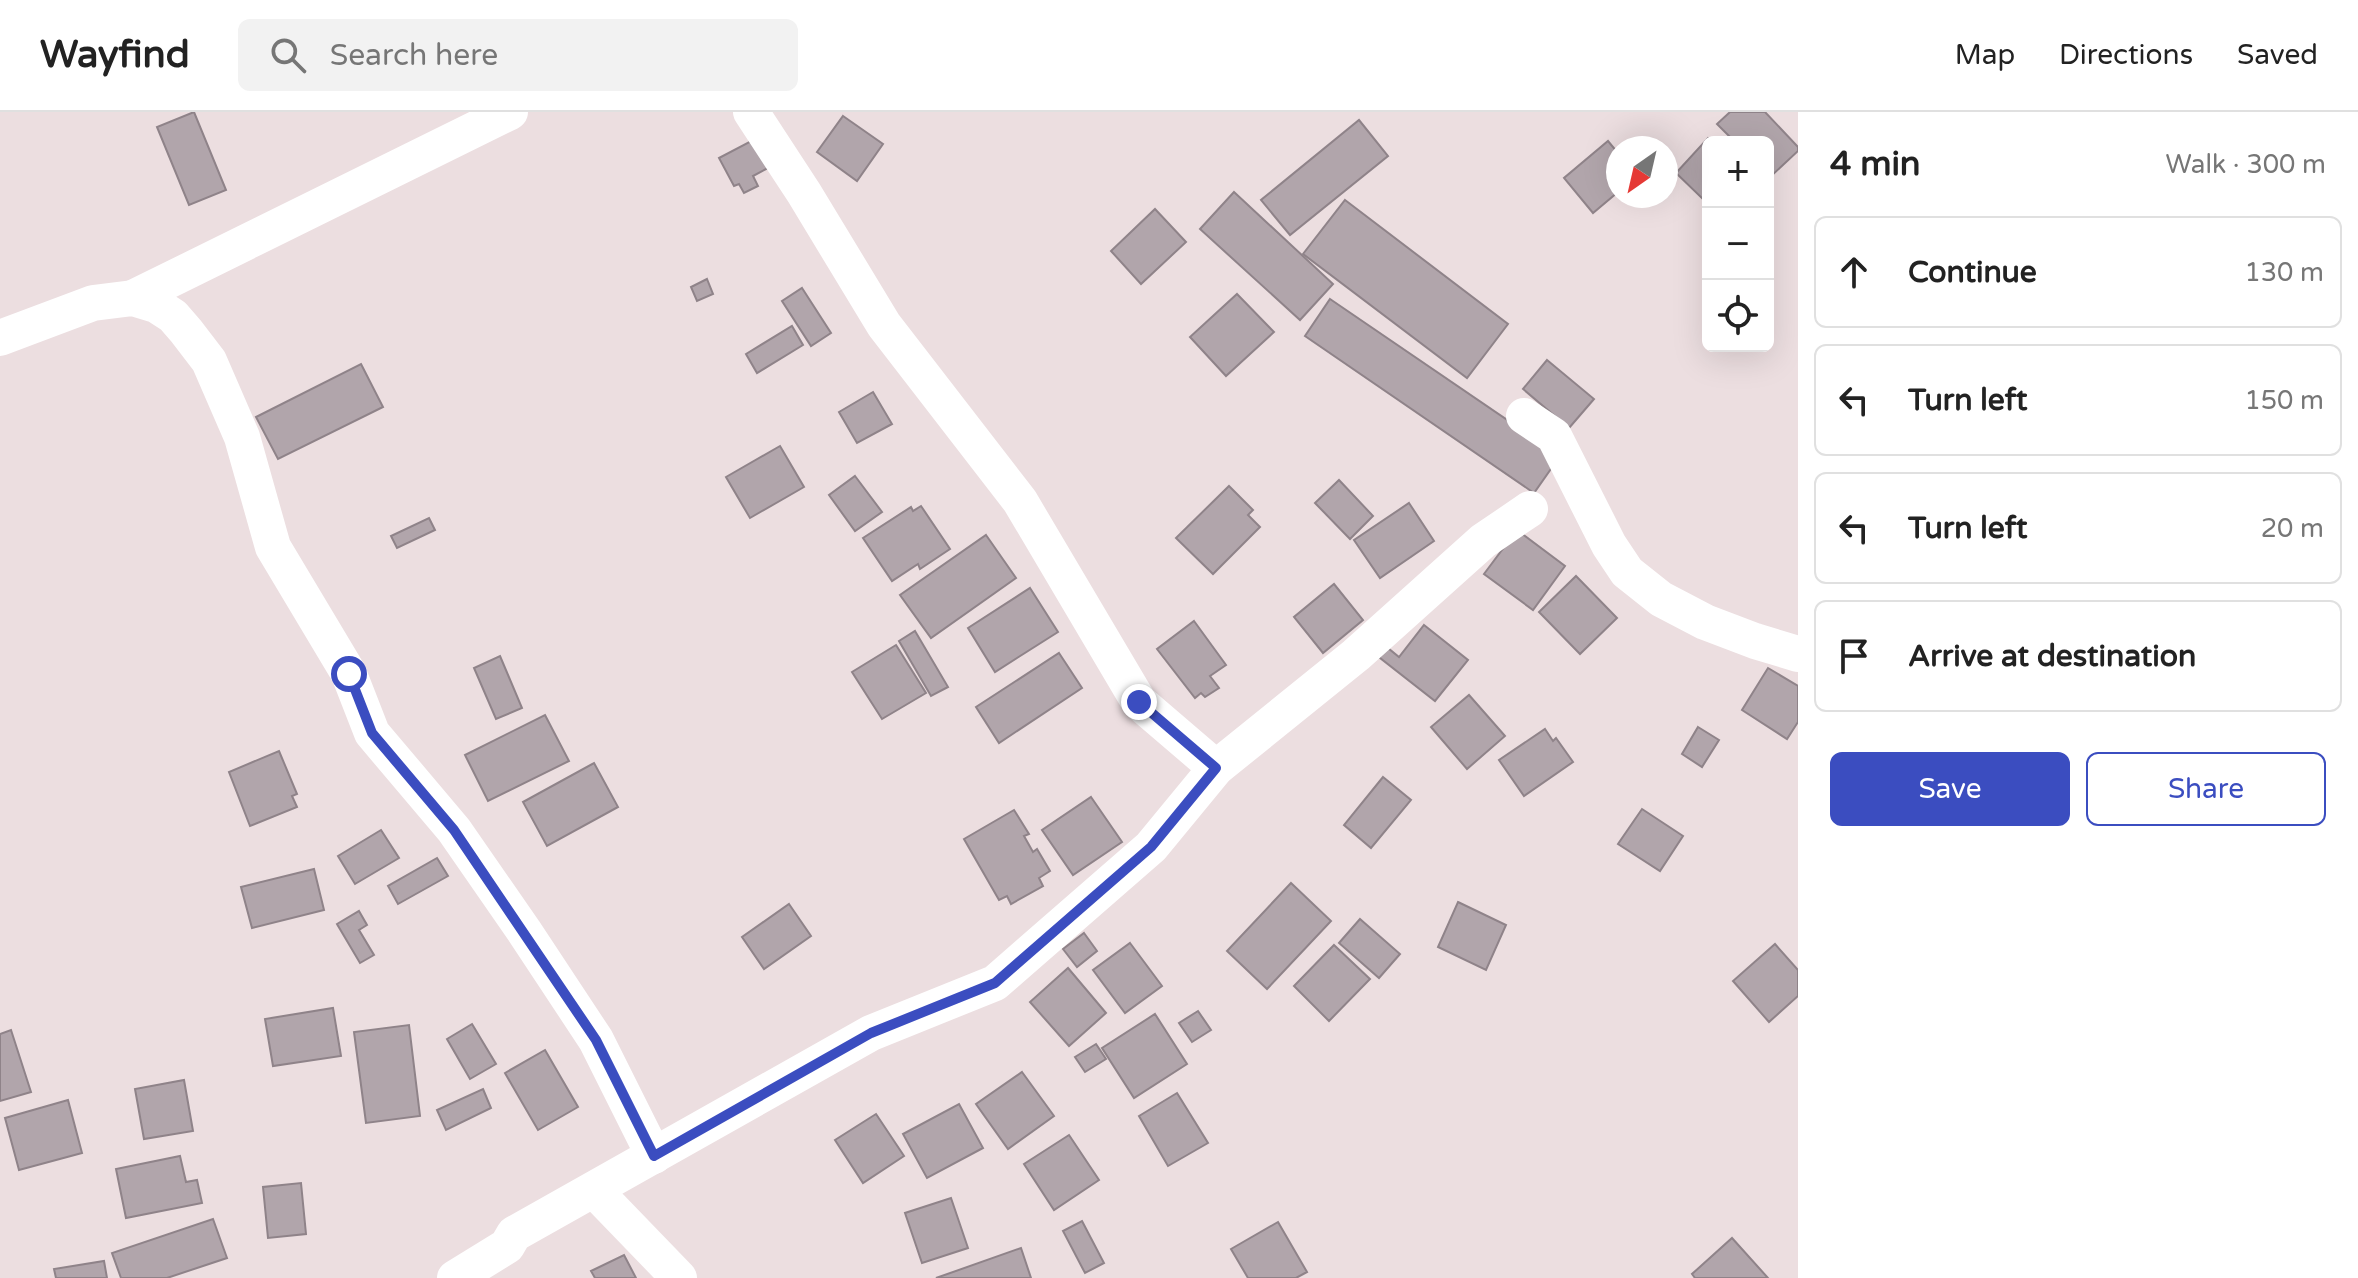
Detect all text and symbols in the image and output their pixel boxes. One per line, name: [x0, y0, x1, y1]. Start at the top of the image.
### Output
search box: [238, 19, 798, 91]
text: Wayfind: [40, 32, 190, 78]
icon: search: [266, 33, 310, 77]
text: Search here: [330, 37, 498, 74]
text: Map: [1955, 38, 2015, 72]
text: Directions: [2059, 38, 2193, 72]
text: Saved: [2237, 38, 2318, 72]
north arrow: [1606, 136, 1678, 208]
map controls: [1702, 136, 1774, 352]
button: +: [1702, 136, 1774, 208]
text: 4 min: [1830, 144, 1921, 185]
text: Walk · 300 m: [2166, 149, 2326, 180]
button: −: [1702, 208, 1774, 280]
icon: ahead: [1832, 250, 1876, 294]
text: Continue: [1908, 254, 2037, 291]
text: 130 m: [2244, 257, 2324, 288]
button: locate: [1702, 280, 1774, 352]
icon: left: [1832, 378, 1876, 422]
text: Turn left: [1908, 382, 2027, 419]
text: 150 m: [2244, 385, 2324, 416]
icon: left: [1832, 506, 1876, 550]
text: Turn left: [1908, 510, 2027, 547]
text: 20 m: [2261, 513, 2324, 544]
icon: arrive: [1832, 634, 1876, 678]
text: Arrive at destination: [1908, 638, 2196, 675]
route start: [331, 656, 367, 692]
route end: [1121, 684, 1157, 720]
button: Save: [1830, 752, 2070, 826]
button: Share: [2086, 752, 2326, 826]

